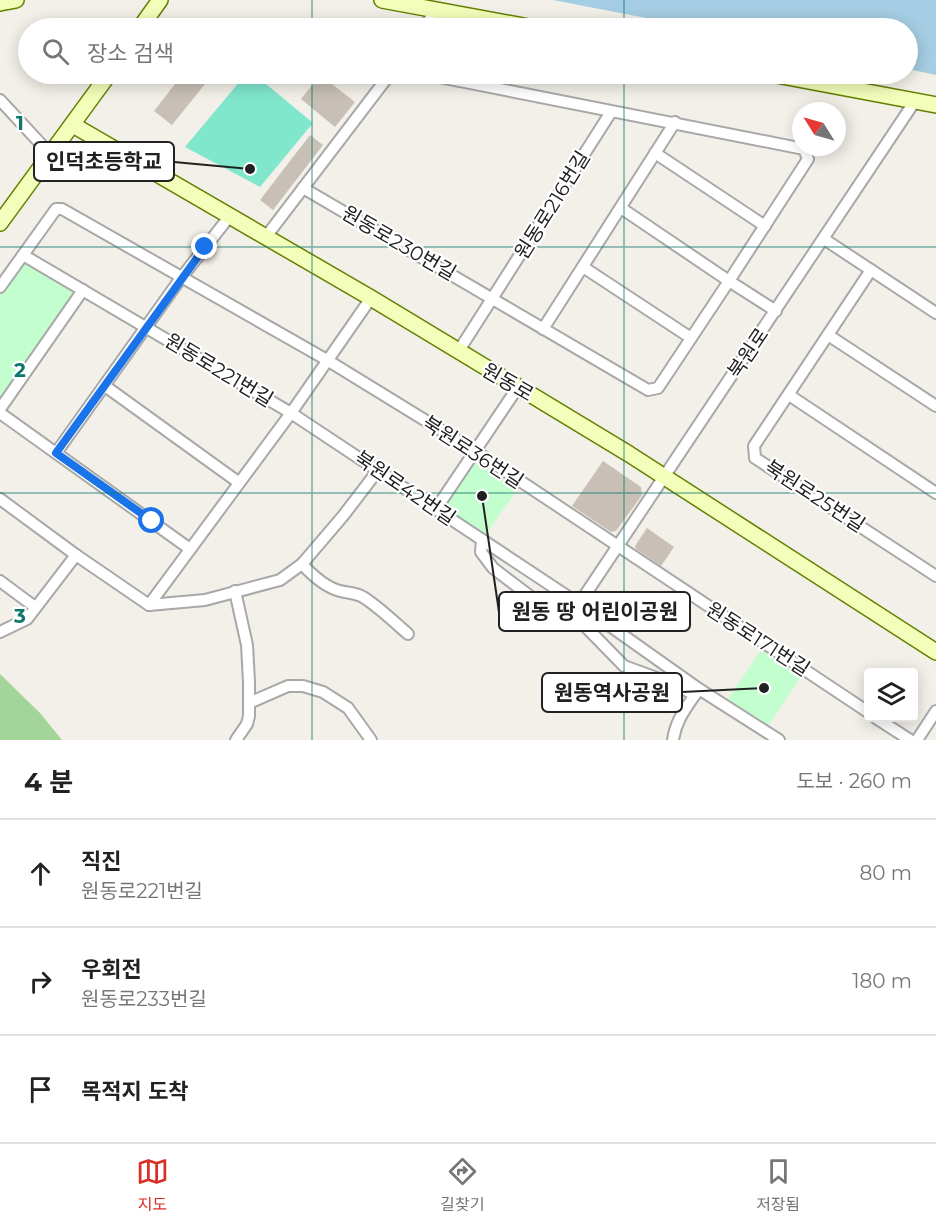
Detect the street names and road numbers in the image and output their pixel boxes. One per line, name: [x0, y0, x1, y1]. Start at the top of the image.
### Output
street label: 원동로216번길: [509, 147, 595, 263]
street label: 원동로230번길: [338, 201, 460, 285]
street label: 북원로: [723, 323, 773, 383]
street label: 원동로221번길: [161, 328, 277, 412]
street label: 원동로: [478, 358, 538, 406]
street label: 북원로36번길: [418, 410, 528, 494]
street label: 북원로42번길: [350, 445, 460, 531]
street label: 북원로25번길: [760, 455, 870, 537]
street label: 원동로171번길: [702, 597, 814, 681]

